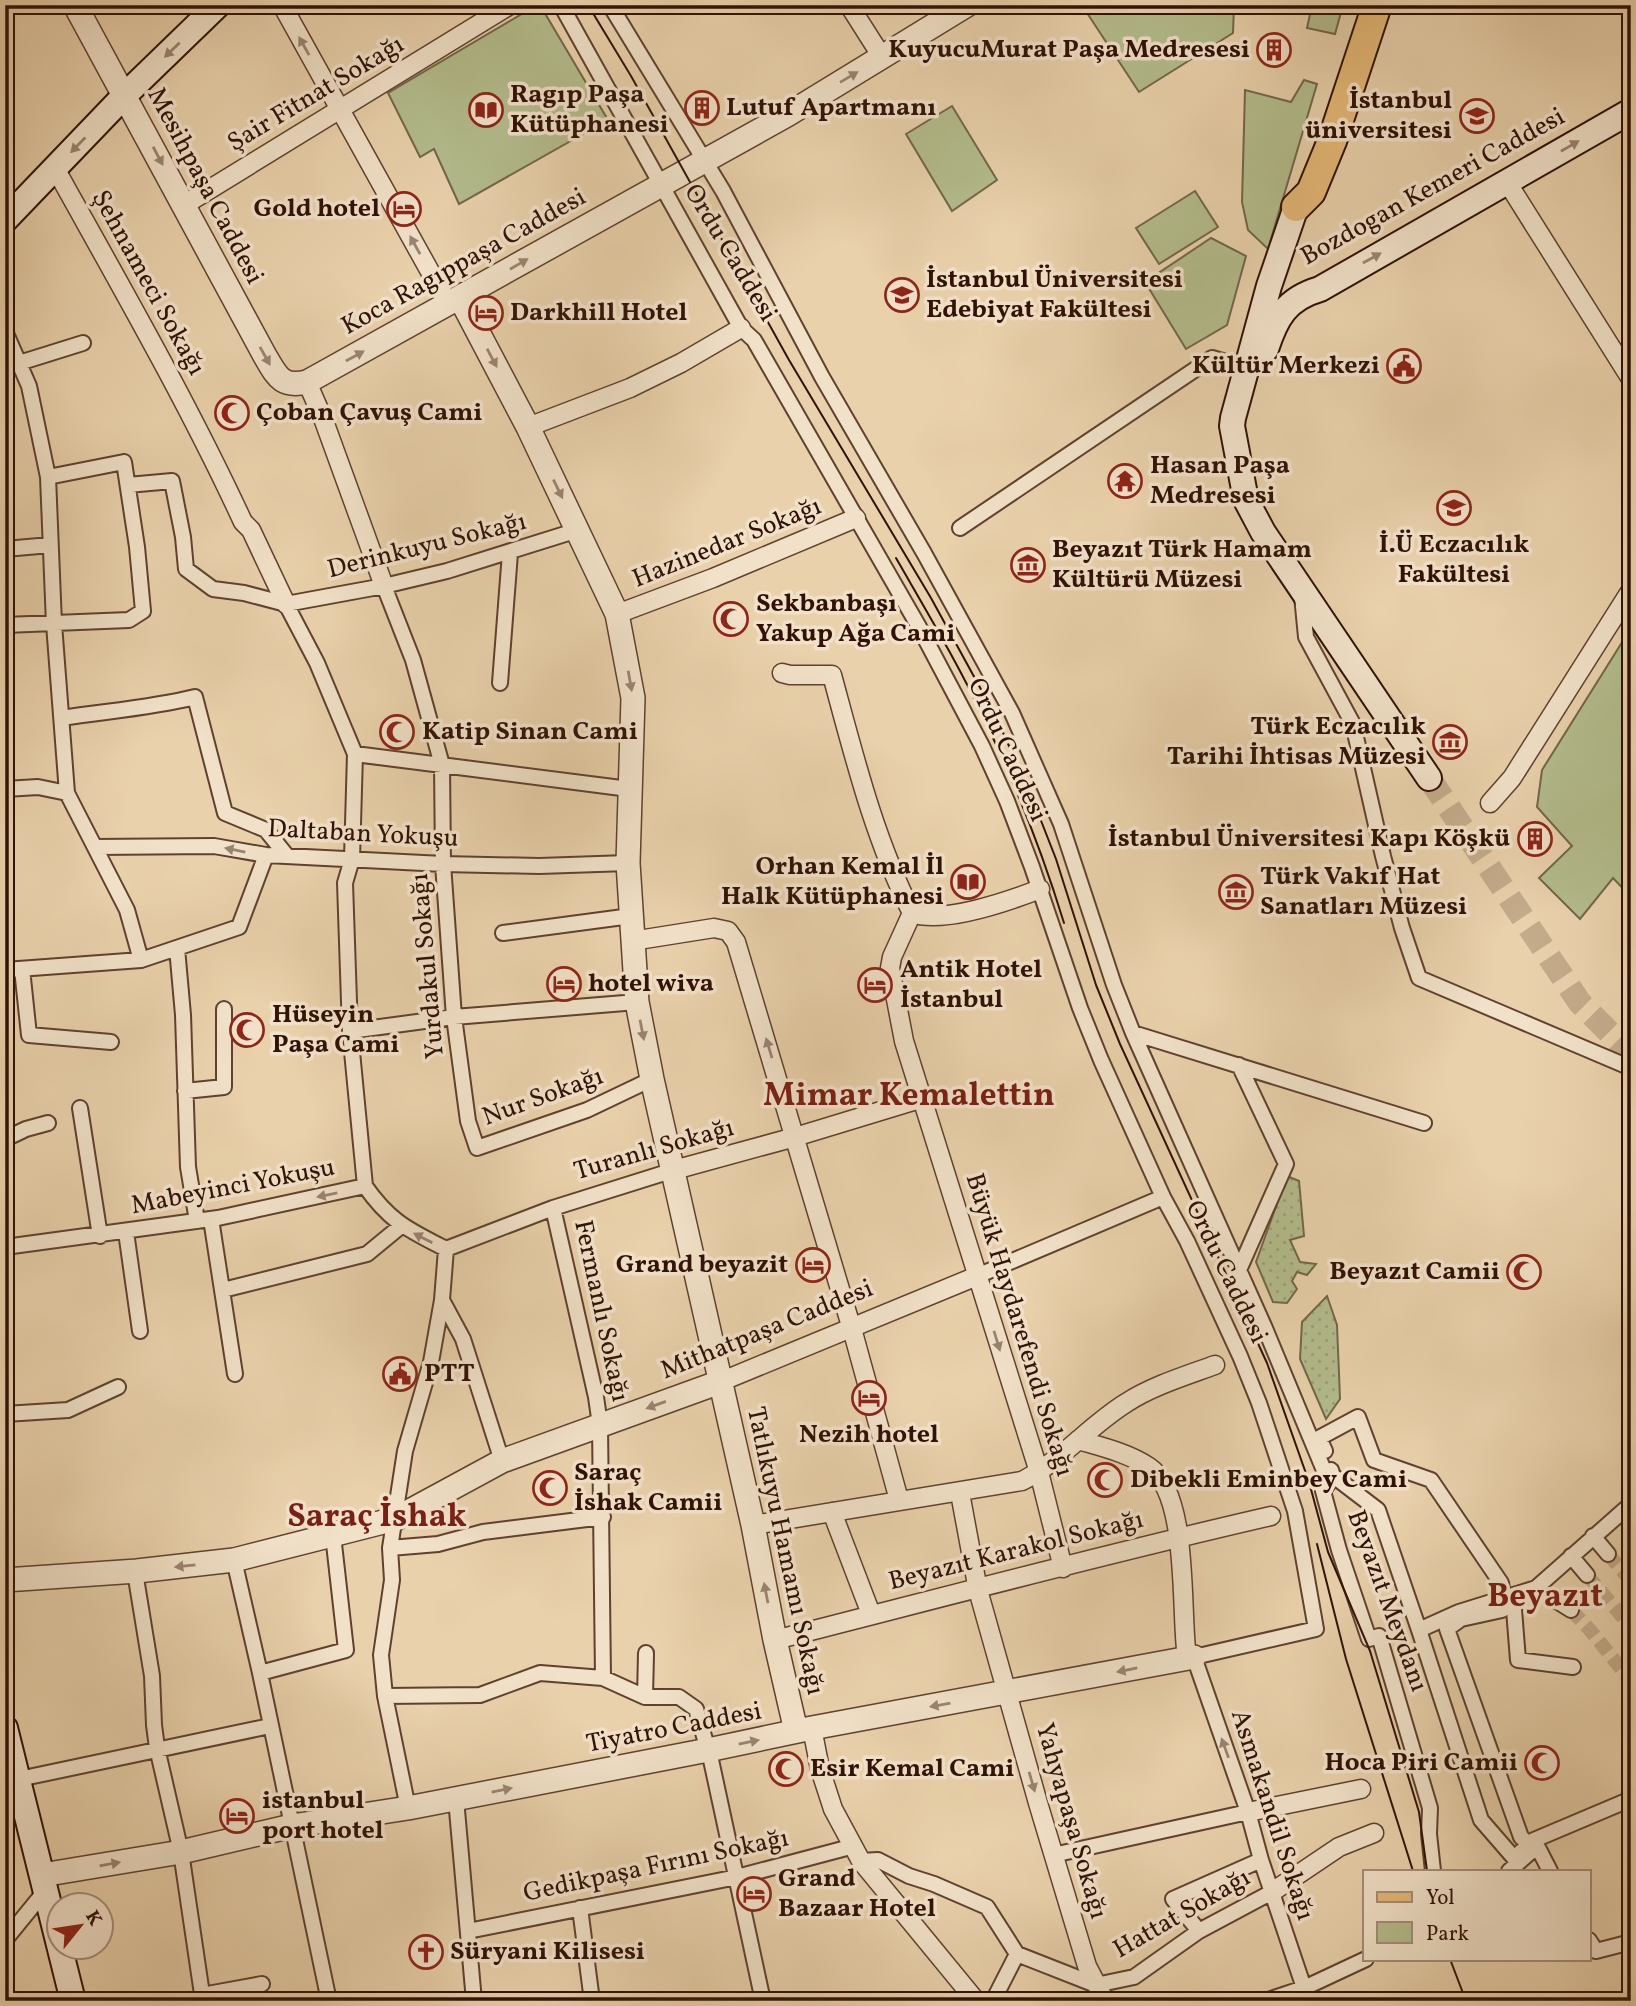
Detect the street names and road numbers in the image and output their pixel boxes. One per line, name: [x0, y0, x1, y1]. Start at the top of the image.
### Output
street label: Şair Fitnat Sokağı: [221, 27, 411, 161]
street label: Mesihpaşa Caddesi: [138, 81, 272, 291]
street label: Bozdogan Kemeri Caddesi: [1294, 99, 1572, 275]
street label: Ordu Caddesi: [675, 177, 785, 329]
street label: Koca Ragıppaşa Caddesi: [335, 180, 593, 344]
street label: Şehnameci Sokağı: [82, 184, 214, 382]
street label: Hazinedar Sokağı: [627, 489, 827, 597]
street label: Derinkuyu Sokağı: [324, 504, 530, 588]
street label: Ordu Caddesi: [958, 672, 1056, 828]
street label: Daltaban Yokuşu: [267, 811, 459, 857]
street label: Yurdakul Sokağı: [402, 872, 454, 1060]
street label: Nur Sokağı: [478, 1059, 608, 1135]
street label: Turanlı Sokağı: [570, 1110, 738, 1190]
street label: Mabeyinci Yokuşu: [128, 1150, 338, 1224]
street label: Büyük Haydarefendi Sokağı: [956, 1169, 1082, 1481]
street label: Ordu Caddesi: [1176, 1194, 1276, 1350]
street label: Fermanlı Sokağı: [564, 1217, 638, 1405]
street label: Mithatpaşa Caddesi: [655, 1271, 879, 1389]
street label: Tatlıkuyu Hamamı Sokağı: [737, 1404, 833, 1698]
street label: Beyazıt Karakol Sokağı: [885, 1502, 1147, 1600]
street label: Beyazıt Meydanı: [1337, 1505, 1437, 1697]
street label: Tiyatro Caddesi: [583, 1693, 765, 1763]
street label: Asmakandil Sokağı: [1221, 1705, 1323, 1925]
street label: Yahyapaşa Sokağı: [1026, 1719, 1116, 1923]
street label: Gedikpaşa Fırını Sokağı: [520, 1820, 792, 1912]
street label: Hattat Sokağı: [1107, 1860, 1257, 1968]

